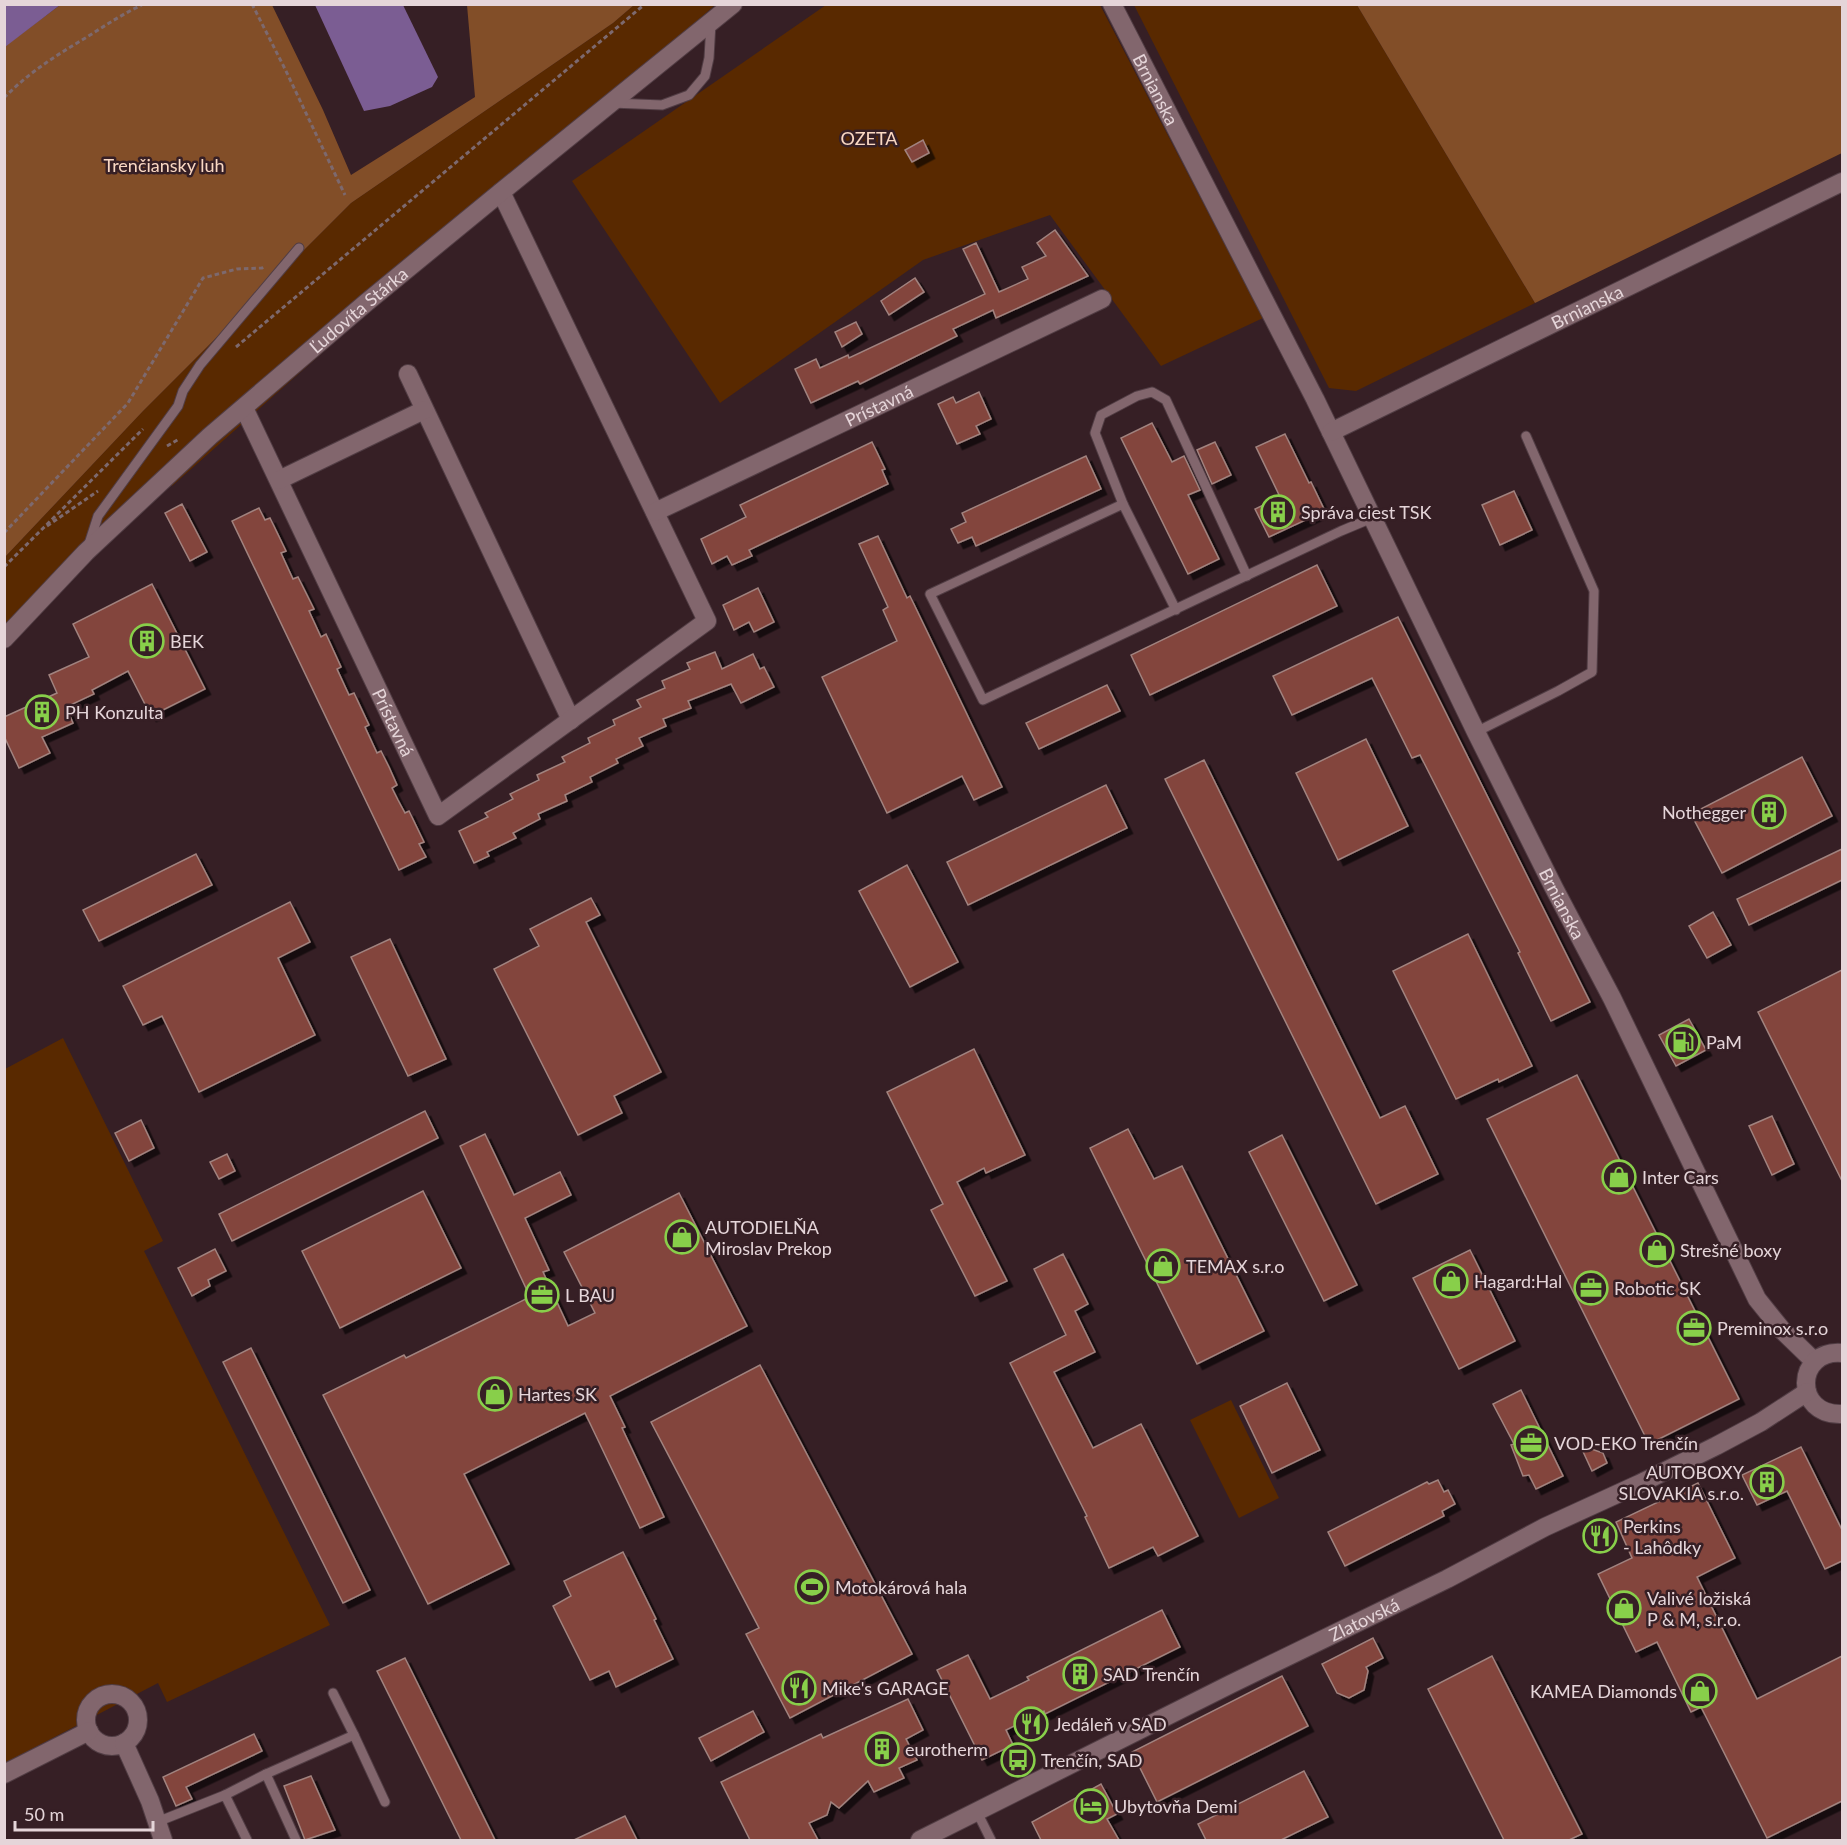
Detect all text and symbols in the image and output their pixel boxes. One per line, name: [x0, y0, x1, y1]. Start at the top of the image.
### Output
street label: Brnianska: [1128, 50, 1183, 129]
park label: OZETA: [841, 127, 898, 149]
park label: Trenčiansky luh: [104, 154, 225, 176]
street label: Ľudovíta Stárka: [305, 262, 412, 358]
street label: Brnianska: [1547, 280, 1627, 334]
street label: Prístavná: [841, 380, 916, 431]
building icon: Správa ciest TSK: [1260, 494, 1296, 530]
place label: Správa ciest TSK: [1301, 501, 1432, 523]
building icon: BEK: [129, 623, 165, 659]
place label: BEK: [170, 630, 204, 652]
street label: Prístavná: [368, 685, 419, 760]
building icon: PH Konzulta: [24, 694, 60, 730]
place label: PH Konzulta: [65, 701, 163, 723]
building icon: Nothegger: [1751, 794, 1787, 830]
place label: Nothegger: [1662, 801, 1746, 823]
street label: Brnianska: [1535, 864, 1590, 943]
fuel station icon: PaM: [1665, 1024, 1701, 1060]
place label: PaM: [1706, 1031, 1742, 1053]
shop icon: Inter Cars: [1601, 1159, 1637, 1195]
place label: Inter Cars: [1642, 1166, 1719, 1188]
place label: AUTODIELŇA Miroslav Prekop: [705, 1216, 832, 1259]
shop icon: AUTODIELŇA Miroslav Prekop: [664, 1219, 700, 1255]
shop icon: Strešné boxy: [1639, 1232, 1675, 1268]
place label: Strešné boxy: [1680, 1239, 1782, 1261]
shop icon: TEMAX s.r.o: [1145, 1248, 1181, 1284]
place label: TEMAX s.r.o: [1186, 1255, 1285, 1277]
shop icon: Hagard:Hal: [1433, 1263, 1469, 1299]
place label: Hagard:Hal: [1474, 1270, 1562, 1292]
office icon: Robotic SK: [1573, 1270, 1609, 1306]
office icon: L BAU: [524, 1277, 560, 1313]
place label: Robotic SK: [1614, 1277, 1701, 1299]
place label: L BAU: [565, 1284, 615, 1306]
office icon: Preminox s.r.o: [1676, 1310, 1712, 1346]
place label: Preminox s.r.o: [1717, 1317, 1828, 1339]
shop icon: Hartes SK: [477, 1376, 513, 1412]
place label: Hartes SK: [518, 1383, 597, 1405]
office icon: VOD-EKO Trenčín: [1513, 1425, 1549, 1461]
place label: VOD-EKO Trenčín: [1554, 1432, 1698, 1454]
place label: AUTOBOXY SLOVAKIA s.r.o.: [1618, 1461, 1745, 1504]
building icon: AUTOBOXY SLOVAKIA s.r.o.: [1749, 1464, 1785, 1500]
place label: Perkins - Lahôdky: [1623, 1515, 1702, 1558]
restaurant icon: Perkins - Lahôdky: [1582, 1518, 1618, 1554]
sports icon: Motokárová hala: [794, 1569, 830, 1605]
place label: Motokárová hala: [835, 1576, 967, 1598]
place label: Valivé ložiská P & M, s.r.o.: [1647, 1587, 1751, 1630]
shop icon: Valivé ložiská P & M, s.r.o.: [1606, 1590, 1642, 1626]
street label: Zlatovská: [1326, 1593, 1403, 1646]
building icon: SAD Trenčín: [1062, 1656, 1098, 1692]
place label: SAD Trenčín: [1103, 1663, 1200, 1685]
restaurant icon: Mike's GARAGE: [781, 1670, 817, 1706]
shop icon: KAMEA Diamonds: [1682, 1673, 1718, 1709]
place label: Mike's GARAGE: [822, 1677, 949, 1699]
place label: KAMEA Diamonds: [1530, 1680, 1677, 1702]
restaurant icon: Jedáleň v SAD: [1013, 1706, 1049, 1742]
place label: Jedáleň v SAD: [1054, 1713, 1167, 1735]
building icon: eurotherm: [864, 1731, 900, 1767]
place label: eurotherm: [905, 1738, 988, 1760]
bus stop icon: Trenčín, SAD: [1000, 1742, 1036, 1778]
place label: Trenčín, SAD: [1041, 1749, 1142, 1771]
hotel icon: Ubytovňa Demi: [1073, 1788, 1109, 1824]
scale bar: [15, 1794, 153, 1832]
place label: Ubytovňa Demi: [1114, 1795, 1238, 1817]
text: 50 m: [24, 1803, 64, 1825]

